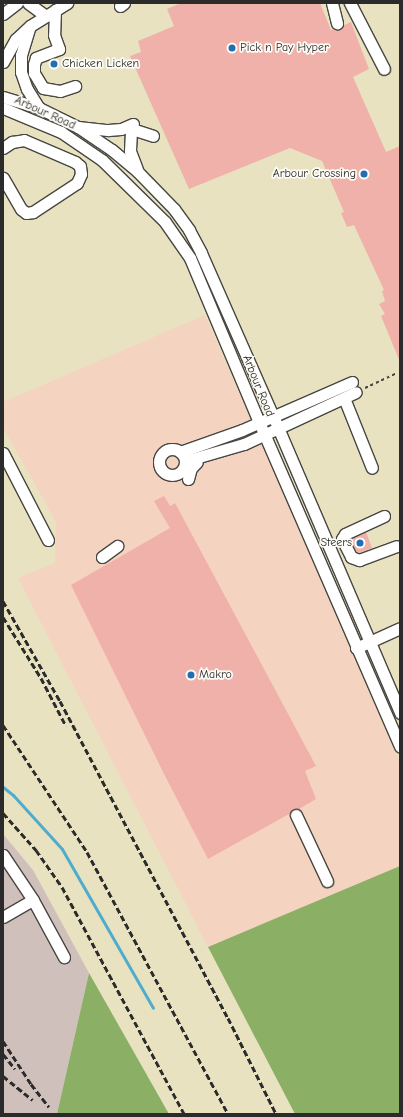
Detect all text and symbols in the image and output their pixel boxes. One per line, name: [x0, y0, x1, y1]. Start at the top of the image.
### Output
place label: Pick n Pay Hyper: [240, 41, 329, 55]
marker: Pick n Pay Hyper: [227, 43, 237, 53]
place label: Chicken Licken: [62, 57, 139, 71]
marker: Chicken Licken: [49, 59, 59, 69]
street label: Arbour Road: [12, 93, 78, 133]
place label: Arbour Crossing: [273, 167, 356, 181]
marker: Arbour Crossing: [359, 169, 369, 179]
street label: Arbour Road: [239, 353, 277, 419]
place label: Steers: [321, 536, 352, 550]
marker: Steers: [355, 538, 365, 548]
place label: Makro: [199, 668, 232, 682]
marker: Makro: [186, 670, 196, 680]

